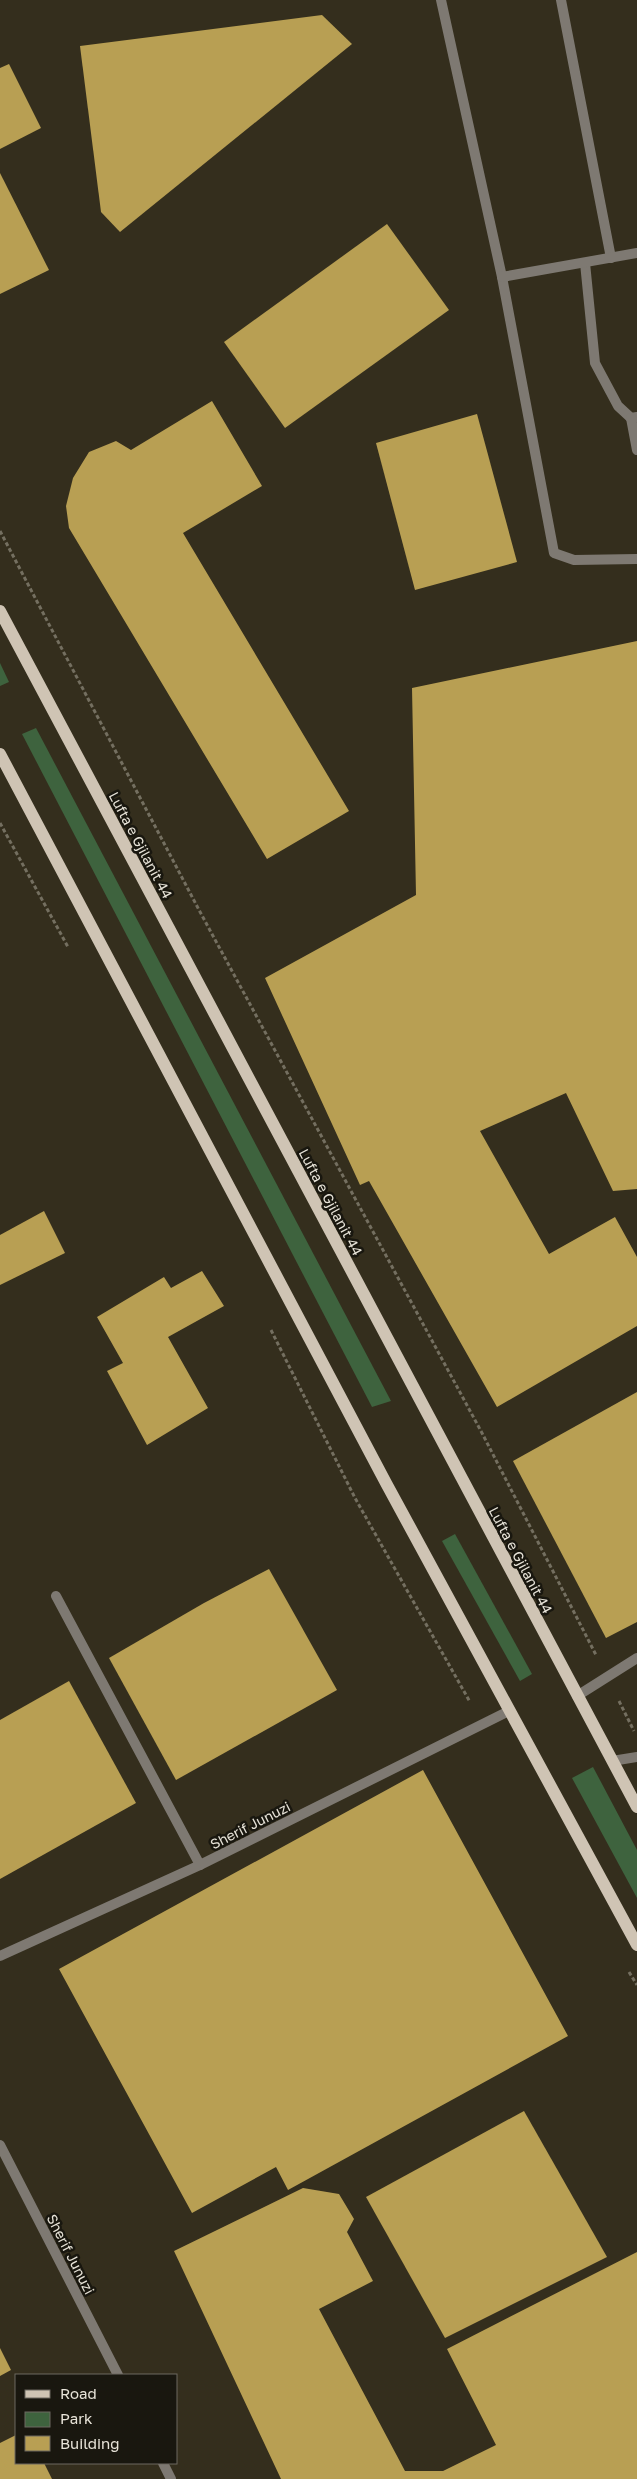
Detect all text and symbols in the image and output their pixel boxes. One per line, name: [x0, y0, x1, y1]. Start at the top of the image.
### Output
street label: Lufta e Gjilanit 44: [106, 789, 176, 901]
street label: Lufta e Gjilanit 44: [296, 1146, 366, 1258]
street label: Lufta e Gjilanit 44: [486, 1504, 556, 1616]
street label: Sherif Junuzi: [207, 1798, 293, 1852]
street label: Sherif Junuzi: [44, 2211, 98, 2297]
legend: [15, 2374, 178, 2464]
text: Road: [60, 2384, 97, 2402]
text: Park: [60, 2409, 93, 2427]
text: Building: [60, 2434, 120, 2452]

